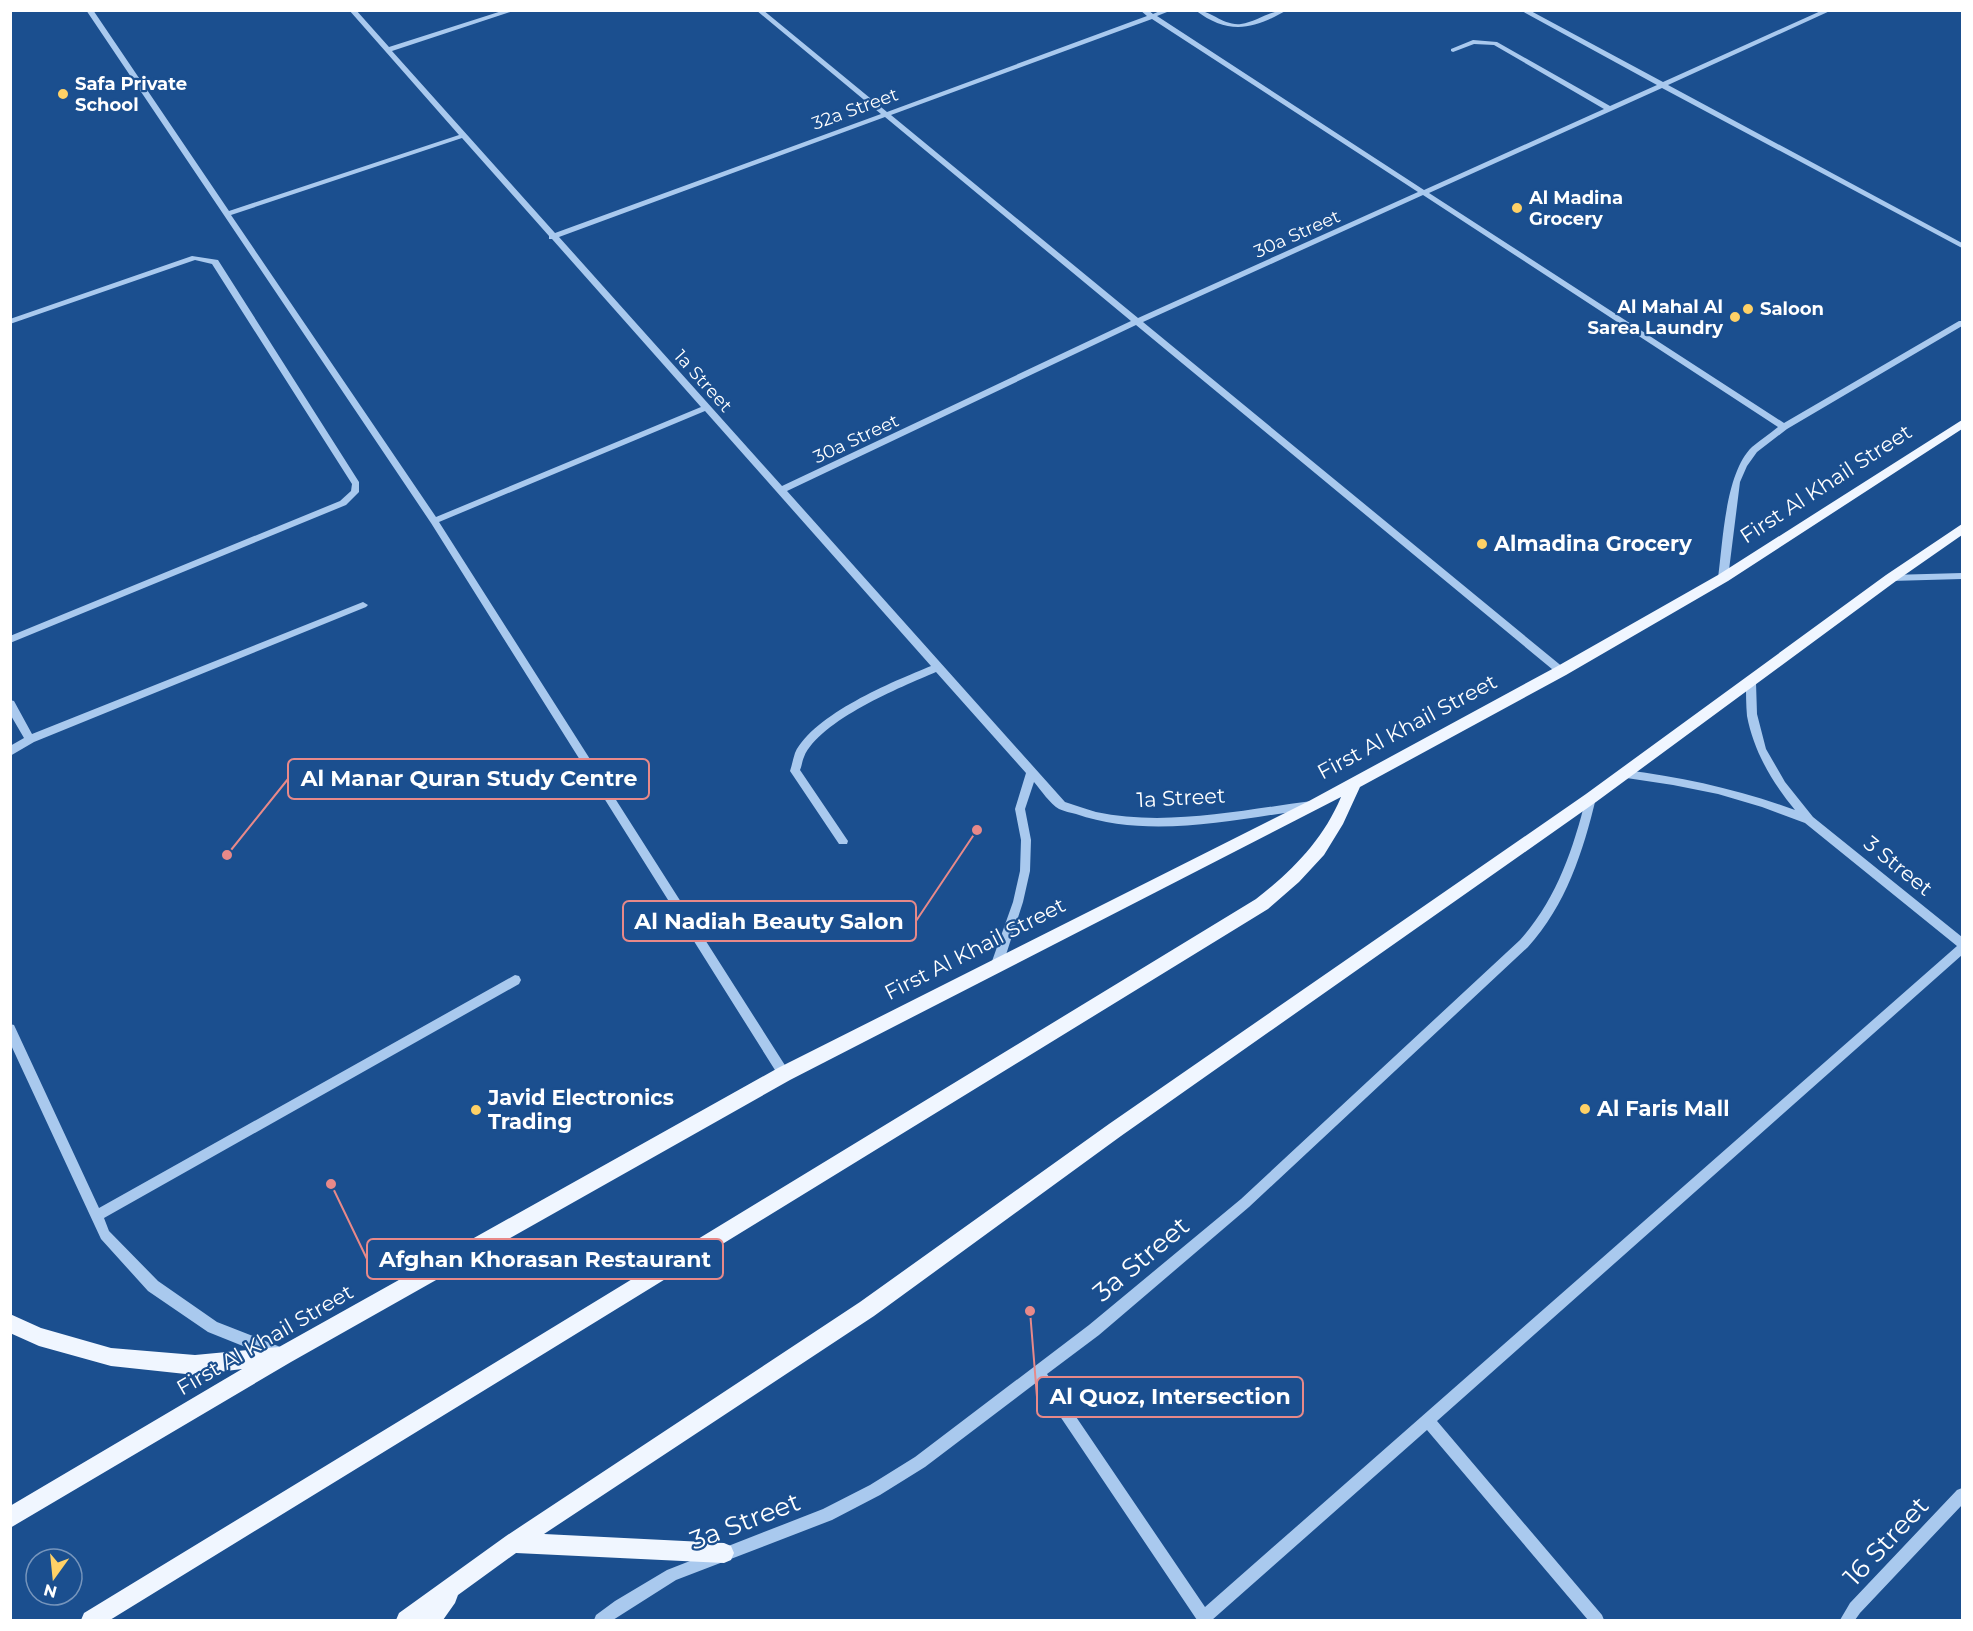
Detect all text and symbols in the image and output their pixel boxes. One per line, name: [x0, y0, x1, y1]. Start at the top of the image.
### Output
place label: Safa Private School: [75, 73, 187, 116]
street label: 32a Street: [809, 83, 901, 135]
marker: Safa Private School: [56, 87, 70, 101]
place label: Al Madina Grocery: [1528, 187, 1623, 230]
marker: Al Madina Grocery: [1510, 201, 1524, 215]
street label: 30a Street: [1251, 205, 1343, 263]
place label: Al Mahal Al Sarea Laundry: [1588, 296, 1723, 339]
place label: Saloon: [1760, 298, 1824, 320]
marker: Saloon: [1741, 302, 1755, 316]
marker: Al Mahal Al Sarea Laundry: [1728, 310, 1742, 324]
street label: 1a Street: [669, 345, 737, 417]
street label: 30a Street: [810, 410, 902, 468]
street label: First Al Khail Street: [1735, 419, 1916, 548]
place label: Almadina Grocery: [1493, 531, 1692, 556]
marker: Almadina Grocery: [1475, 537, 1489, 551]
street label: First Al Khail Street: [1313, 669, 1501, 784]
callout: Al Manar Quran Study Centre: [288, 759, 649, 799]
text: Al Manar Quran Study Centre: [300, 765, 637, 792]
street label: 1a Street: [1136, 783, 1226, 812]
street label: 3 Street: [1859, 830, 1938, 901]
street label: First Al Khail Street: [880, 892, 1069, 1005]
callout: Al Nadiah Beauty Salon: [623, 901, 916, 941]
text: Al Nadiah Beauty Salon: [633, 908, 904, 935]
place label: Javid Electronics Trading: [487, 1085, 674, 1134]
place label: Al Faris Mall: [1596, 1096, 1729, 1121]
marker: Al Faris Mall: [1578, 1102, 1592, 1116]
marker: Javid Electronics Trading: [469, 1103, 483, 1117]
street label: 3a Street: [1087, 1210, 1195, 1308]
callout: Afghan Khorasan Restaurant: [367, 1239, 723, 1279]
text: Afghan Khorasan Restaurant: [378, 1246, 712, 1273]
street label: First Al Khail Street: [172, 1279, 357, 1400]
callout: Al Quoz, Intersection: [1037, 1377, 1303, 1417]
text: Al Quoz, Intersection: [1048, 1383, 1291, 1410]
street label: 3a Street: [685, 1485, 805, 1557]
street label: 16 Street: [1837, 1490, 1935, 1592]
north arrow: [24, 1547, 84, 1607]
text: N: [42, 1580, 59, 1602]

